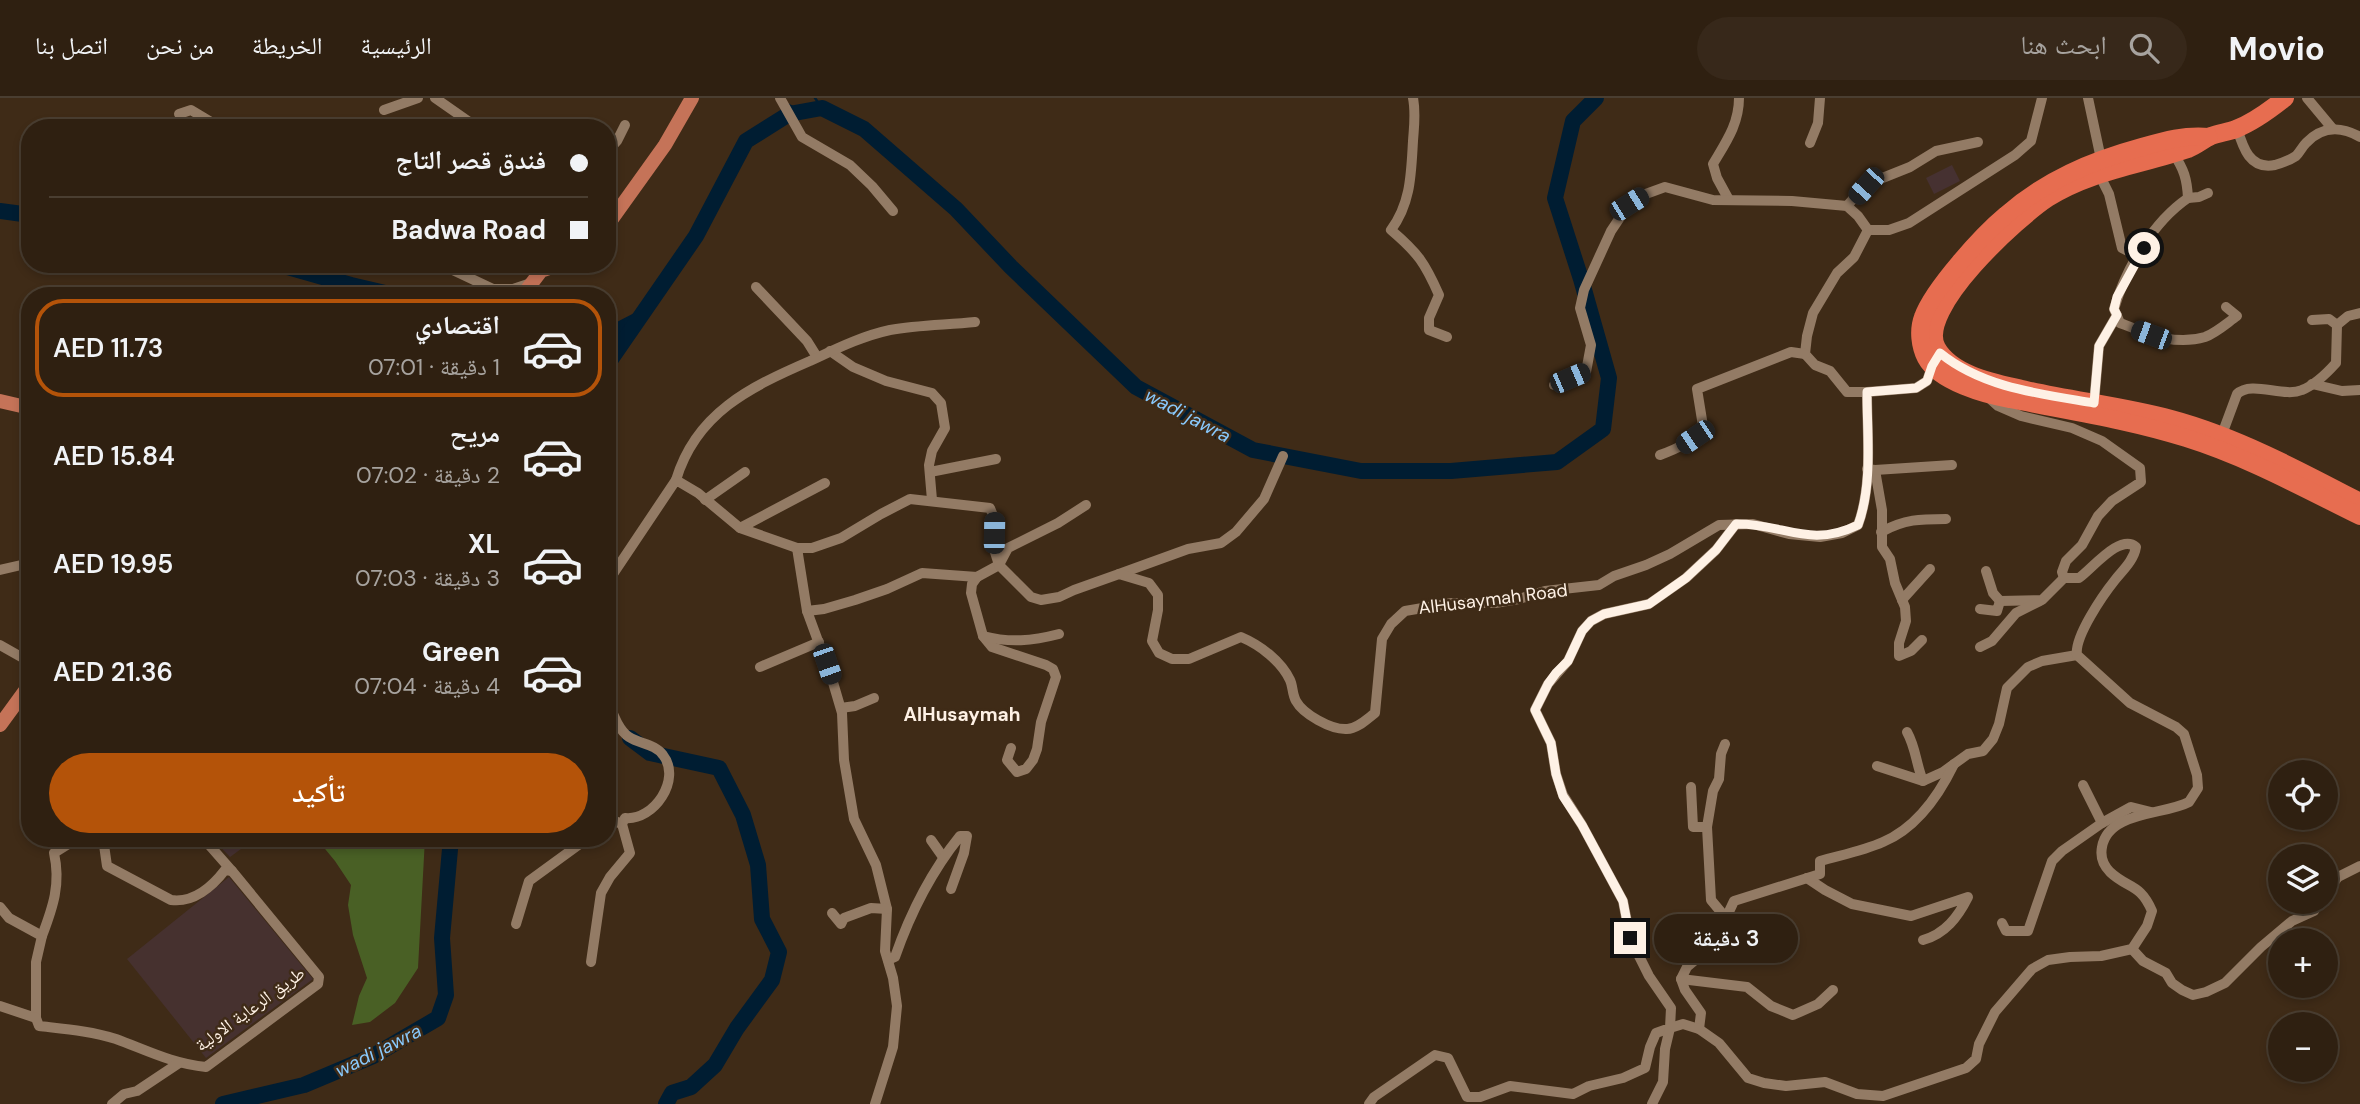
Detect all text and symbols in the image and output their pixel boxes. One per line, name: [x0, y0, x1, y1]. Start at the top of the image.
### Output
search box: [1697, 17, 2187, 80]
text: Movio: [2229, 27, 2325, 70]
text: ابحث هنا: [2020, 28, 2107, 62]
icon: search: [2125, 29, 2163, 67]
text: اتصل بنا: [35, 30, 108, 61]
text: من نحن: [146, 30, 214, 61]
text: الخريطة: [252, 30, 323, 61]
text: الرئيسية: [361, 30, 432, 61]
text: فندق قصر التاج: [395, 143, 546, 177]
car: [1845, 163, 1888, 209]
car: [1606, 184, 1653, 224]
text: Badwa Road: [391, 213, 546, 247]
route start: [2128, 232, 2160, 264]
text: اقتصادي: [415, 308, 500, 342]
icon: car: [521, 317, 584, 380]
car: [2128, 318, 2175, 352]
text: AED 11.73: [53, 331, 163, 365]
text: 1 دقيقة · 07:01: [368, 352, 500, 382]
car: [1547, 360, 1594, 396]
water label: wadi jawra: [1140, 382, 1235, 449]
text: مريح: [450, 416, 500, 450]
car: [1672, 417, 1719, 457]
icon: car: [521, 425, 584, 488]
text: AED 15.84: [53, 439, 175, 473]
text: 2 دقيقة · 07:02: [356, 460, 500, 490]
car: [984, 512, 1005, 554]
text: XL: [468, 527, 500, 561]
icon: car: [521, 533, 584, 596]
text: AED 19.95: [53, 547, 173, 581]
text: 3 دقيقة · 07:03: [355, 563, 500, 593]
street label: AlHusaymah Road: [1417, 578, 1569, 620]
text: Green: [422, 635, 500, 669]
icon: car: [521, 641, 584, 704]
car: [811, 641, 844, 687]
text: AED 21.36: [53, 655, 173, 689]
text: 4 دقيقة · 07:04: [354, 671, 500, 701]
district label: AlHusaymah: [904, 702, 1020, 727]
button: تأكيد: [49, 753, 588, 833]
map controls: [2268, 760, 2338, 1082]
button: locate: [2268, 760, 2338, 830]
button: layers: [2268, 844, 2338, 914]
callout: 3 دقيقة: [1654, 914, 1798, 962]
route end: [1614, 922, 1646, 954]
text: 3 دقيقة: [1692, 923, 1760, 953]
button: +: [2268, 928, 2338, 998]
street label: طريق الرعاية الاولية: [190, 961, 310, 1057]
button: −: [2268, 1012, 2338, 1082]
water label: wadi jawra: [331, 1018, 426, 1083]

